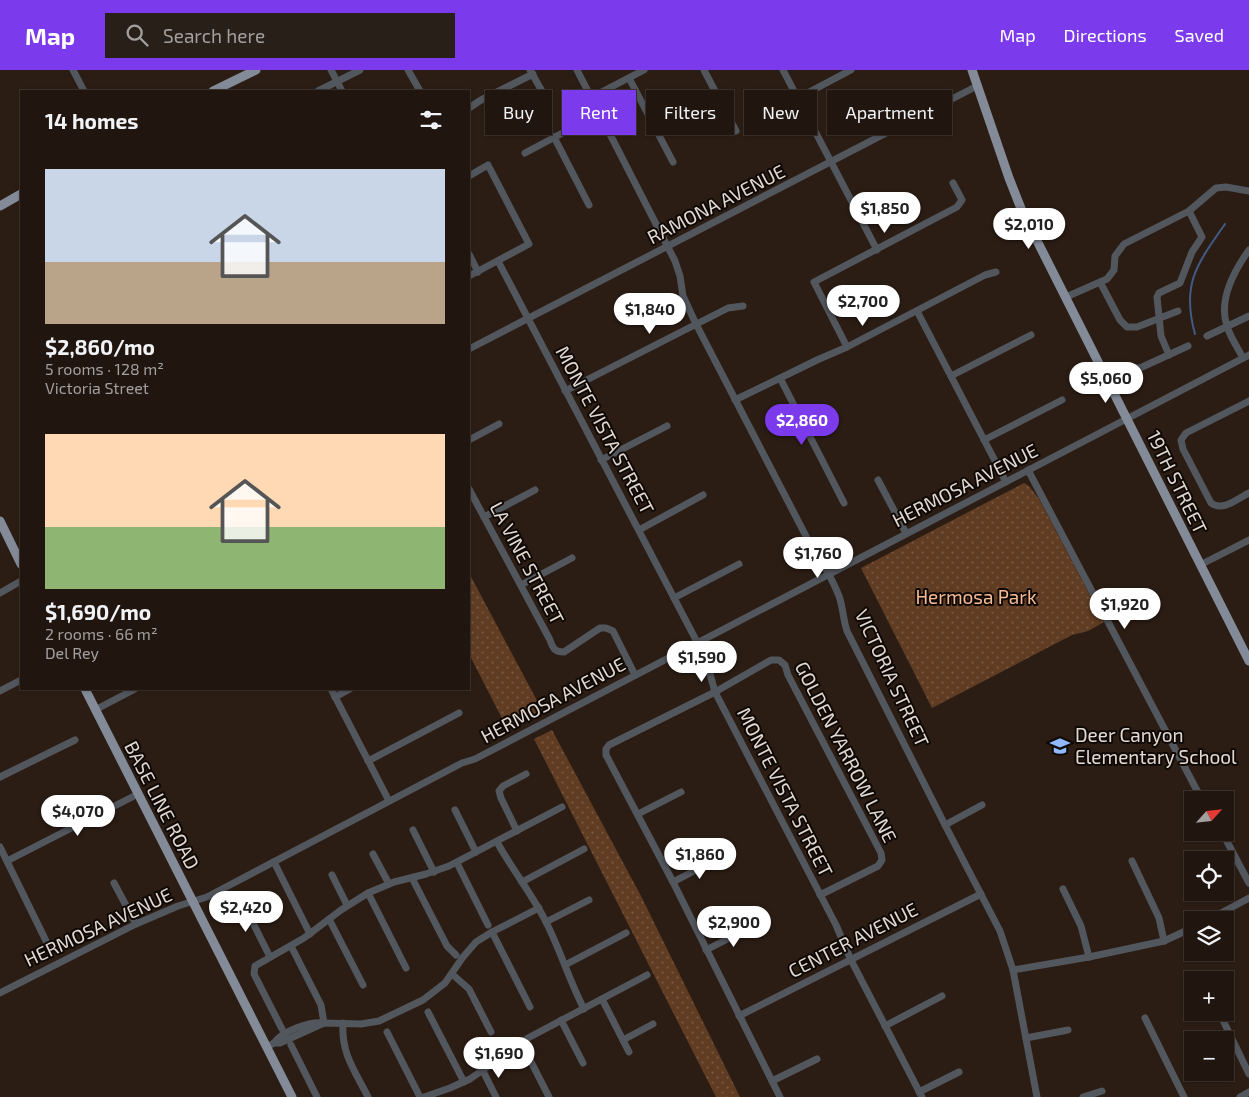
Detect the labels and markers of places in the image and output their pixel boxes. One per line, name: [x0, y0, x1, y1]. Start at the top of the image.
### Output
pin: $1,850: [844, 191, 926, 234]
pin: $2,010: [988, 208, 1070, 250]
pin: $2,700: [822, 284, 904, 327]
pin: $1,840: [609, 292, 691, 335]
pin: $5,060: [1065, 362, 1147, 404]
pin: $2,860: [761, 404, 843, 446]
pin: $1,760: [777, 536, 859, 579]
pin: $1,920: [1084, 588, 1166, 630]
pin: $1,590: [661, 640, 743, 683]
place label: Deer Canyon Elementary School: [1075, 723, 1237, 768]
school or university icon: Deer Canyon Elementary School: [1049, 735, 1071, 757]
pin: $4,070: [37, 794, 119, 837]
pin: $1,860: [659, 838, 741, 880]
pin: $2,420: [205, 890, 287, 933]
pin: $2,900: [693, 906, 775, 948]
pin: $1,690: [458, 1036, 540, 1079]

